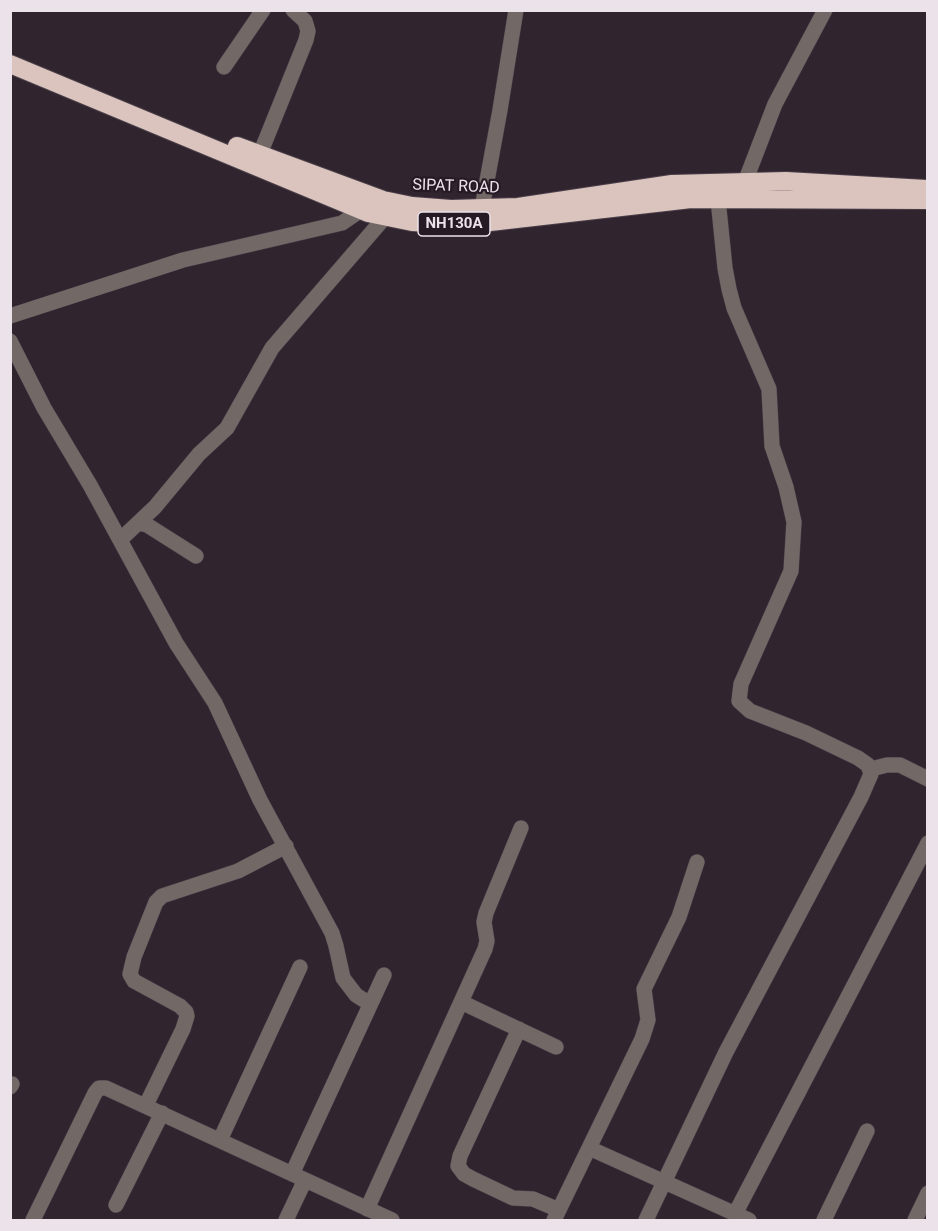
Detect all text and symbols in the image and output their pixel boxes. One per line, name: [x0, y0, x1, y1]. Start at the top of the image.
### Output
street label: SIPAT ROAD: [412, 176, 500, 198]
road number: NH130A: [418, 212, 490, 236]

